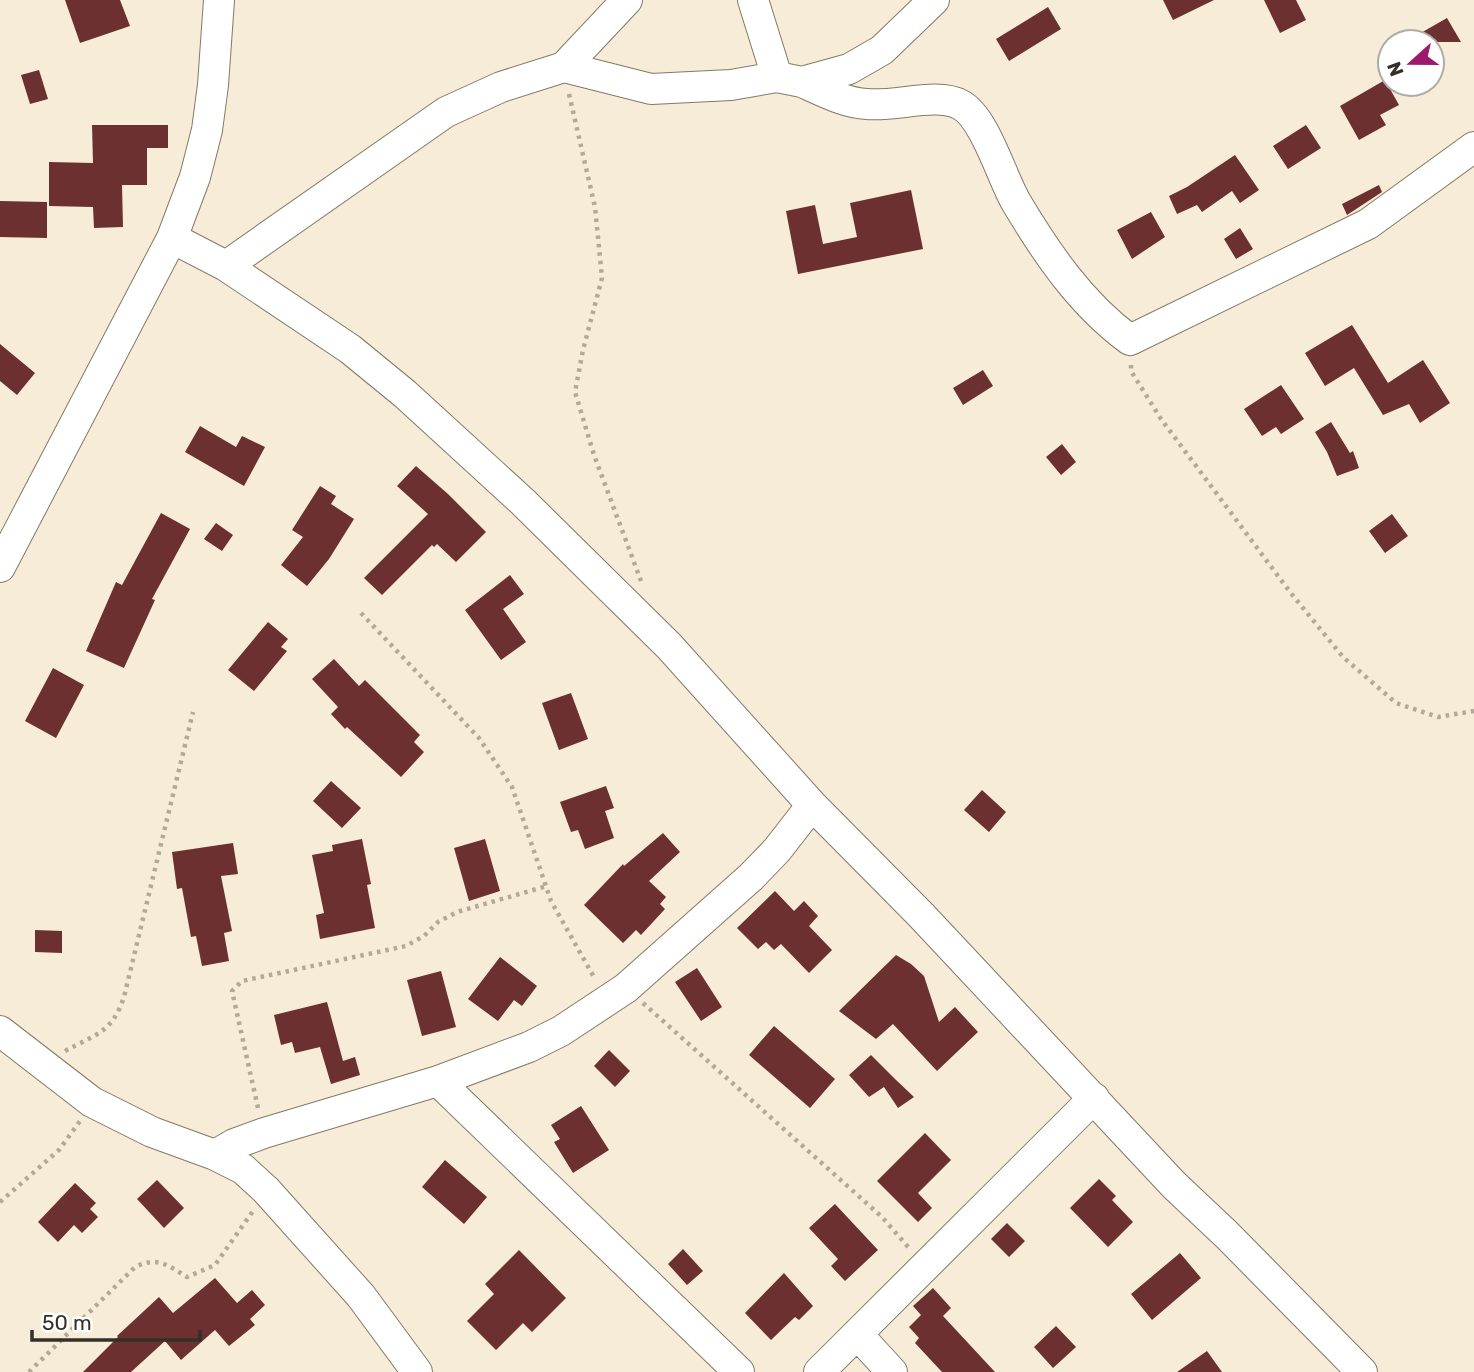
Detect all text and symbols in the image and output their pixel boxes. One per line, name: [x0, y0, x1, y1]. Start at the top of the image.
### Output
north arrow: [1376, 28, 1446, 98]
text: N: [1382, 58, 1409, 79]
scale bar: [32, 1298, 200, 1342]
text: 50 m: [42, 1310, 92, 1335]

